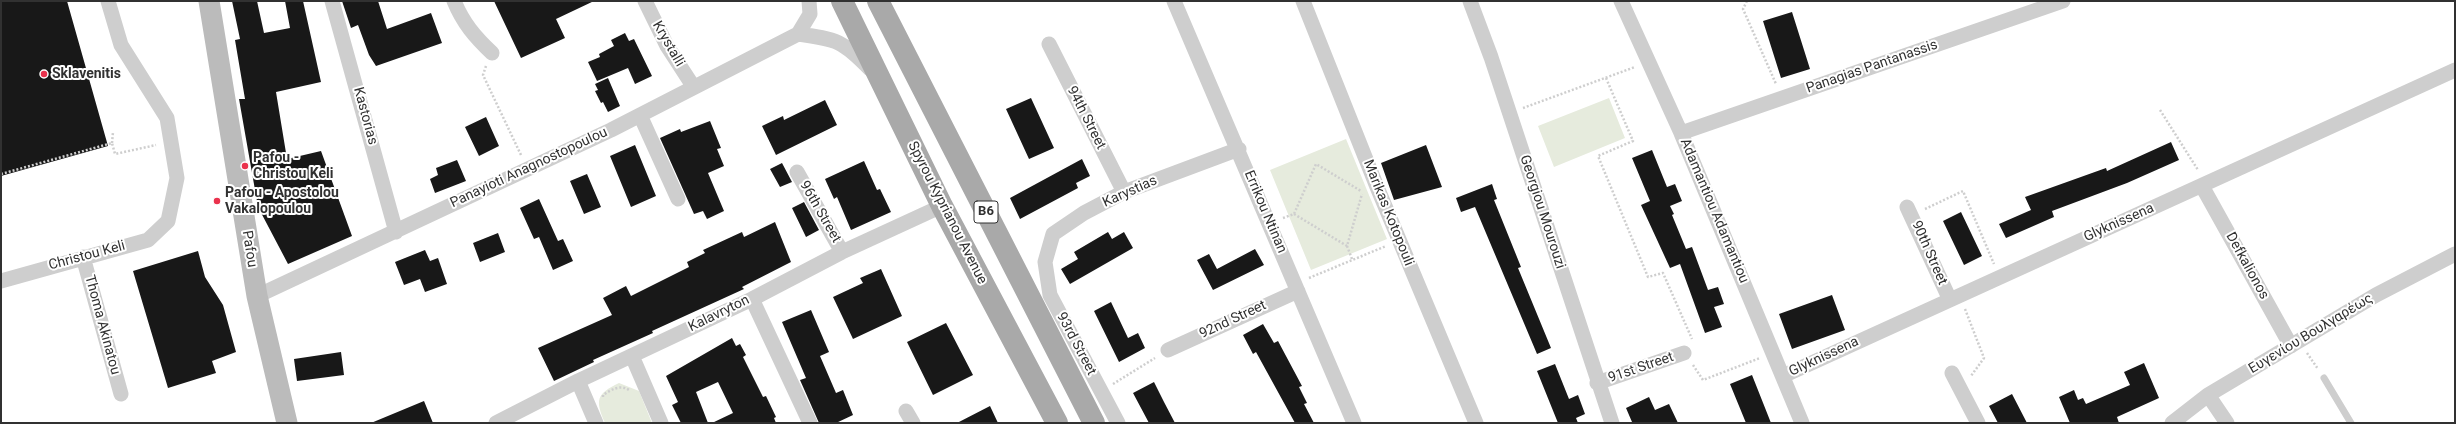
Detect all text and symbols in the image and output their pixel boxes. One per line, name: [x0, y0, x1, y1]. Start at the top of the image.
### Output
street label: Krystalli: [648, 18, 688, 70]
street label: Panagias Pantanassis: [1804, 37, 1940, 97]
place label: Sklavenitis: [52, 66, 121, 82]
marker: Sklavenitis: [39, 69, 49, 79]
street label: 94th Street: [1063, 84, 1109, 152]
street label: Kastorias: [349, 85, 381, 147]
street label: Panayioti Anagnostopoulou: [448, 124, 610, 212]
street label: Adamantiou Adamantiou: [1676, 136, 1752, 286]
street label: Spyrou Kyprianou Avenue: [904, 139, 990, 287]
place label: Pafou - Christou Keli: [253, 150, 333, 182]
street label: Georgiou Mourouzi: [1516, 153, 1568, 271]
street label: Marikas Kotopouli: [1359, 158, 1417, 268]
marker: Pafou - Christou Keli: [240, 161, 250, 171]
street label: Errikou Ntinan: [1240, 168, 1290, 256]
street label: Karystias: [1100, 173, 1160, 211]
street label: 96th Street: [796, 178, 844, 246]
place label: Pafou - Apostolou Vakalopoulou: [225, 185, 339, 218]
marker: Pafou - Apostolou Vakalopoulou: [212, 196, 222, 206]
street label: Glyknissena: [2081, 200, 2157, 246]
road number: B6: [974, 201, 998, 223]
street label: 90th Street: [1907, 218, 1951, 288]
street label: Pafou: [238, 229, 260, 269]
street label: Defkalionos: [2222, 230, 2272, 302]
street label: Christou Keli: [47, 238, 127, 274]
street label: Thoma Akinatou: [81, 273, 123, 377]
street label: Ευγενίου Βουλγαρέως: [2246, 290, 2376, 378]
street label: Kalavryton: [686, 292, 752, 336]
street label: 92nd Street: [1197, 297, 1269, 343]
street label: 93rd Street: [1052, 310, 1100, 378]
street label: Glyknissena: [1786, 334, 1862, 380]
street label: 91st Street: [1606, 349, 1676, 387]

